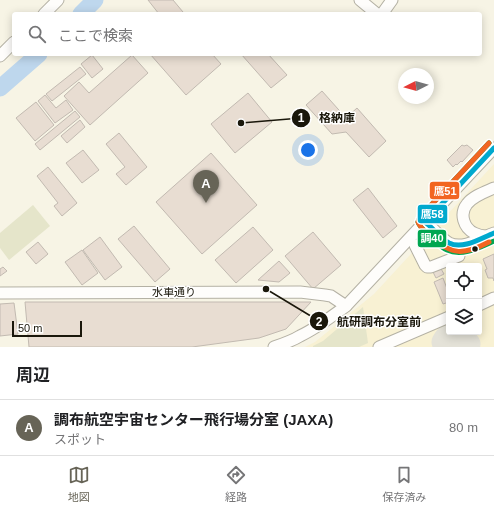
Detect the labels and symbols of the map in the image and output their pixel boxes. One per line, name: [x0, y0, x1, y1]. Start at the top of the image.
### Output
north arrow: [398, 68, 434, 104]
callout: 格納庫: [291, 106, 363, 130]
text: 1: [298, 111, 305, 125]
text: 格納庫: [319, 111, 355, 125]
your location: [298, 140, 318, 160]
pin: A: [193, 170, 219, 203]
line badge: 鷹51: [429, 181, 460, 200]
text: 鷹51: [433, 185, 457, 197]
line badge: 鷹58: [417, 204, 448, 224]
text: 鷹58: [420, 208, 444, 220]
line badge: 調40: [417, 229, 447, 248]
text: 調40: [420, 232, 444, 244]
unlabelled marker: [470, 244, 480, 254]
street label: 水車通り: [152, 286, 196, 298]
callout: 航研調布分室前: [309, 309, 429, 333]
text: 2: [316, 315, 323, 329]
text: 航研調布分室前: [337, 315, 421, 329]
scale bar: [12, 319, 82, 338]

